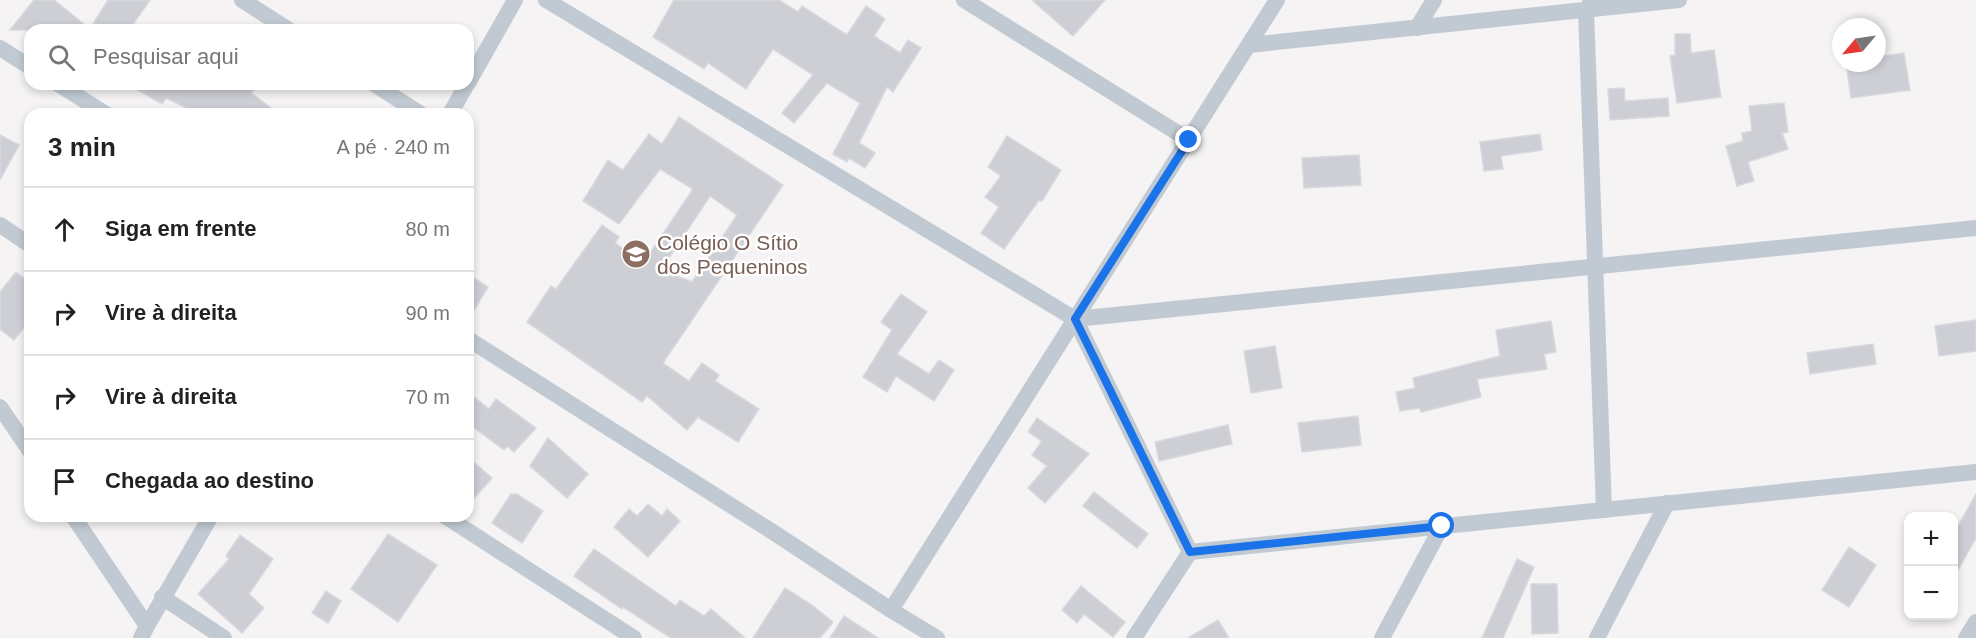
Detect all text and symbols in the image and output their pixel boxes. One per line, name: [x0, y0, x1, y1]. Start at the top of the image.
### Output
north arrow: [1832, 18, 1886, 72]
search box: [24, 24, 474, 90]
icon: search: [45, 41, 78, 74]
text: Pesquisar aqui: [93, 44, 239, 69]
route end: [1175, 126, 1201, 152]
text: 3 min: [48, 132, 116, 162]
text: A pé · 240 m: [337, 136, 450, 158]
icon: ahead: [48, 213, 81, 246]
text: Siga em frente: [105, 216, 257, 241]
text: 80 m: [406, 218, 450, 240]
place label: Colégio O Sítio dos Pequeninos: [657, 231, 808, 278]
school or university icon: Colégio O Sítio dos Pequeninos: [620, 238, 652, 270]
icon: right: [48, 297, 81, 330]
text: Vire à direita: [105, 300, 237, 325]
text: 90 m: [406, 302, 450, 324]
icon: right: [48, 381, 81, 414]
text: Vire à direita: [105, 384, 237, 409]
text: 70 m: [406, 386, 450, 408]
icon: arrive: [48, 465, 81, 498]
text: Chegada ao destino: [105, 468, 314, 493]
route start: [1428, 512, 1454, 538]
map controls: [1904, 512, 1958, 620]
button: +: [1904, 512, 1958, 566]
button: −: [1904, 566, 1958, 620]

